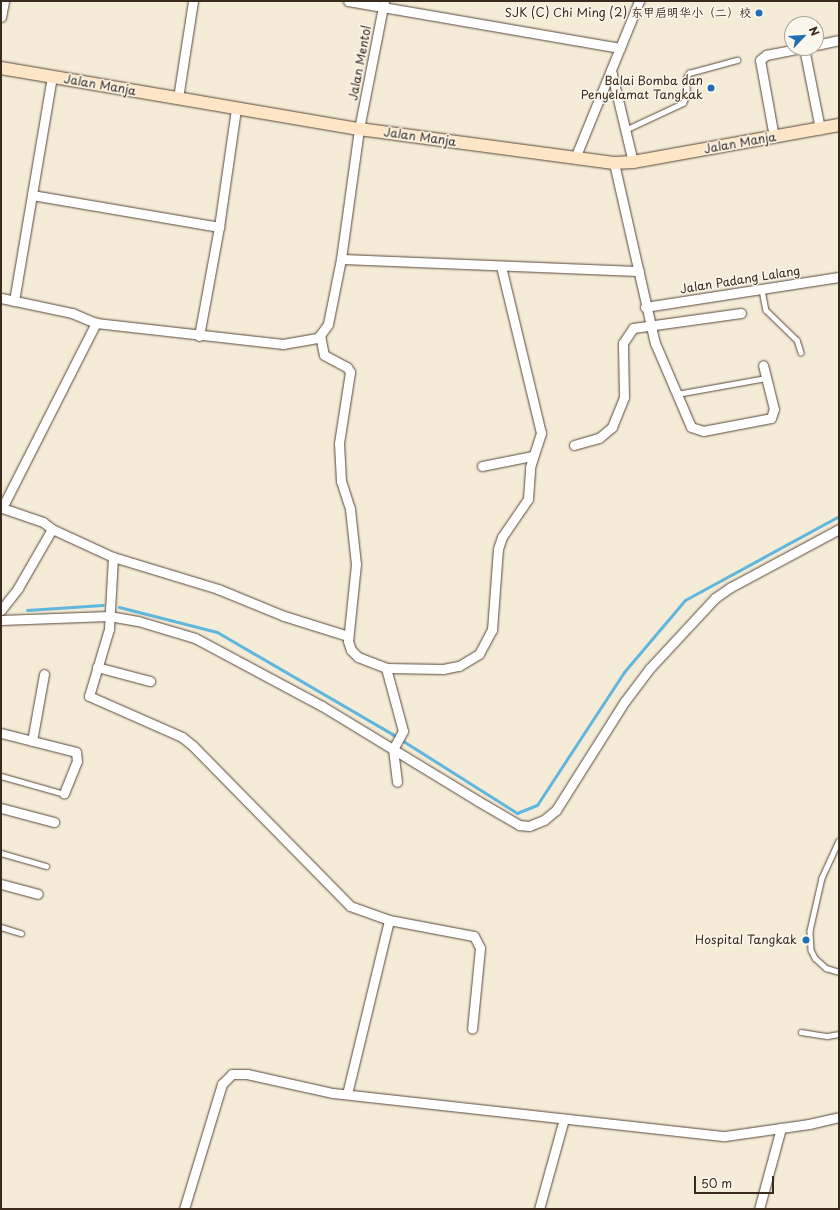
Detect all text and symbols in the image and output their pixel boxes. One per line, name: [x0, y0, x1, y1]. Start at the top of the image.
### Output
place label: SJK (C) Chi Ming (2) 东甲启明华小（二）校: [504, 6, 751, 20]
marker: SJK (C) Chi Ming (2) 东甲启明华小（二）校: [754, 8, 764, 18]
north arrow: [784, 16, 824, 56]
street label: Jalan Mentol: [346, 24, 374, 102]
text: N: [805, 24, 824, 39]
street label: Jalan Manja: [63, 72, 137, 98]
place label: Balai Bomba dan Penyelamat Tangkak: [580, 74, 703, 102]
marker: Balai Bomba dan Penyelamat Tangkak: [706, 83, 716, 93]
street label: Jalan Manja: [383, 125, 457, 149]
street label: Jalan Manja: [703, 130, 777, 156]
street label: Jalan Padang Lalang: [679, 263, 801, 297]
place label: Hospital Tangkak: [695, 933, 797, 947]
marker: Hospital Tangkak: [800, 934, 812, 946]
scale bar: [696, 1168, 776, 1194]
text: 50 m: [701, 1174, 732, 1192]

